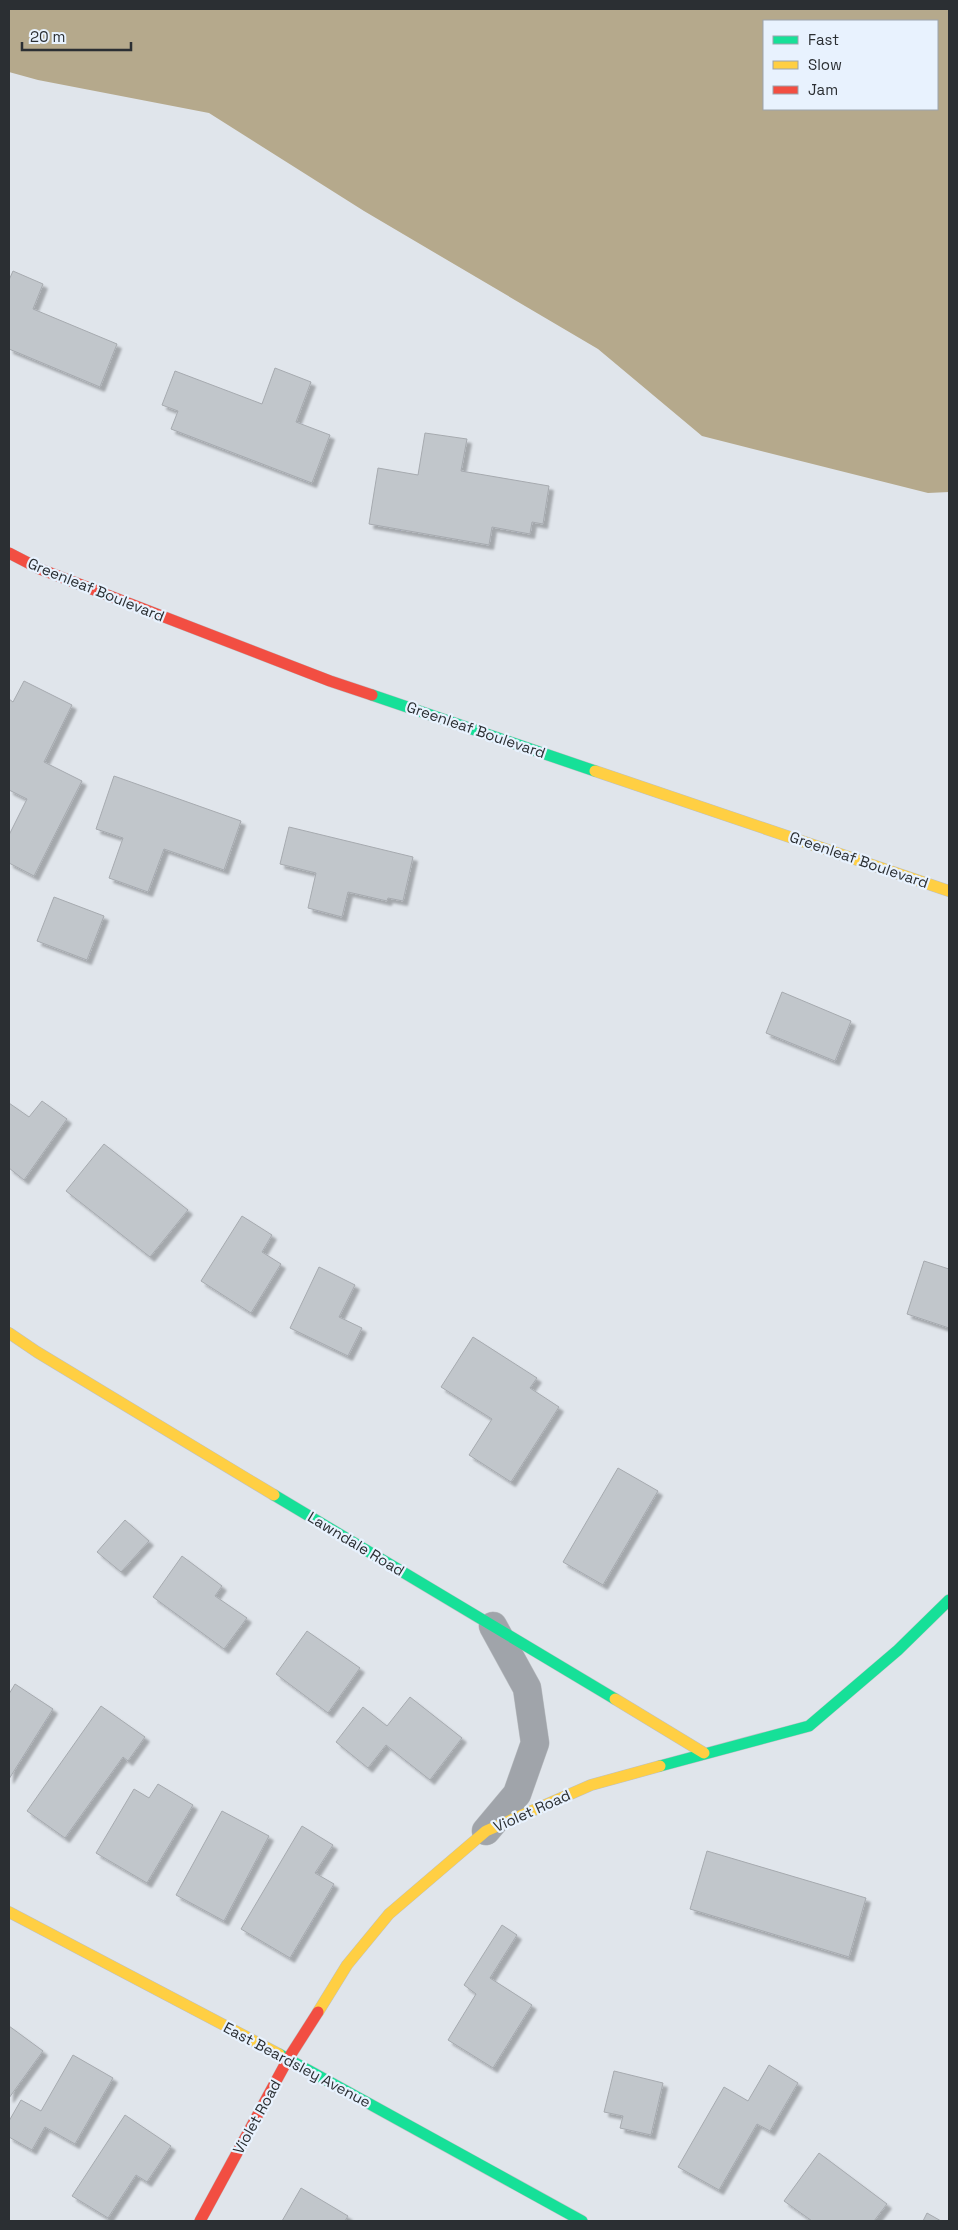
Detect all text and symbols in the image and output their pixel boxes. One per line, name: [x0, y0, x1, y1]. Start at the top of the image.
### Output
scale bar: [22, 20, 131, 52]
legend: [763, 20, 938, 110]
text: 20 m: [30, 27, 65, 46]
text: Fast: [808, 30, 839, 49]
text: Slow: [808, 55, 842, 74]
text: Jam: [808, 80, 838, 99]
street label: Greenleaf Boulevard: [25, 553, 167, 626]
street label: Greenleaf Boulevard: [404, 697, 548, 762]
street label: Greenleaf Boulevard: [787, 827, 931, 892]
street label: Lawndale Road: [304, 1507, 408, 1580]
street label: Violet Road: [490, 1785, 573, 1836]
street label: East Beardsley Avenue: [220, 2018, 374, 2112]
street label: Violet Road: [228, 2076, 285, 2157]

